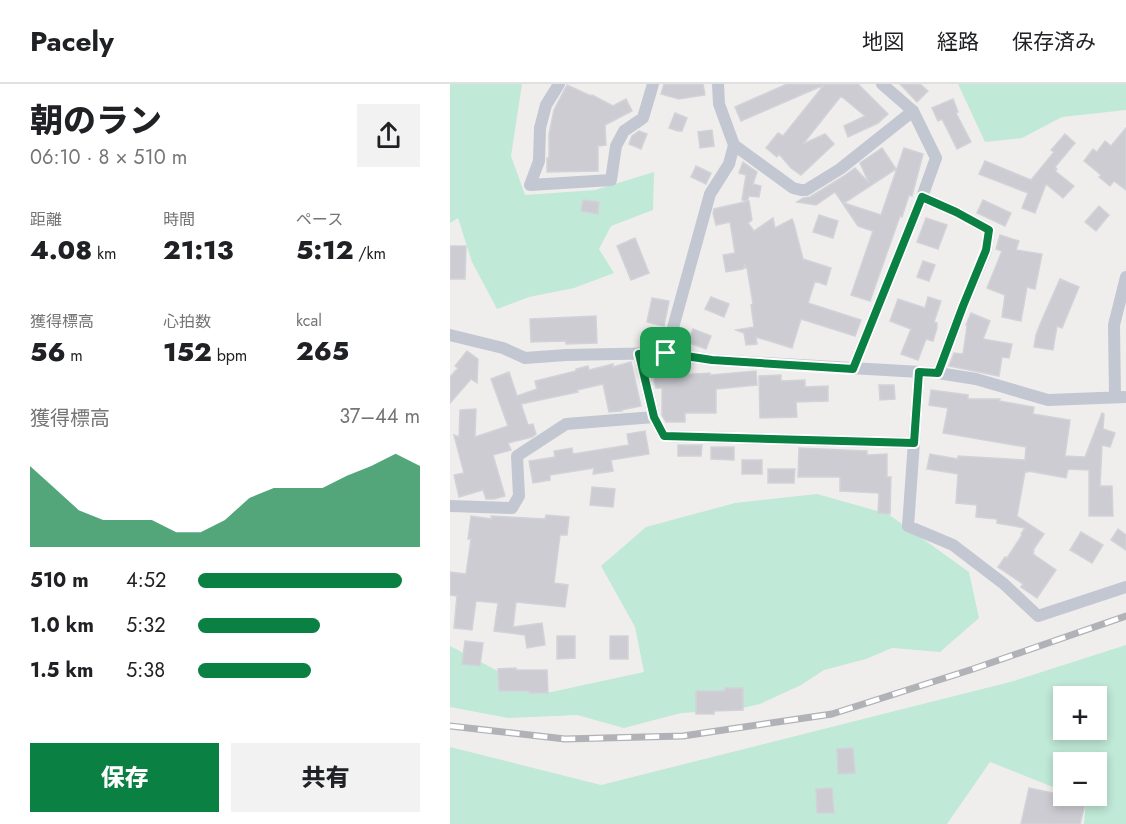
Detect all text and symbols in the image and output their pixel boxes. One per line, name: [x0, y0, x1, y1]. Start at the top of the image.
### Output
text: Pacely: [30, 21, 114, 62]
text: 地図: [862, 27, 904, 57]
text: 経路: [937, 27, 979, 57]
text: 保存済み: [1012, 27, 1096, 57]
text: 朝のラン: [30, 97, 162, 144]
button: share: [357, 104, 420, 167]
text: 06:10 · 8 × 510 m: [30, 143, 187, 172]
text: 距離: [30, 208, 62, 231]
text: 時間: [163, 208, 195, 231]
text: ペース: [296, 208, 343, 231]
text: 4.08: [30, 231, 92, 269]
text: 21:13: [163, 231, 233, 269]
text: 5:12: [296, 231, 353, 269]
text: km: [92, 242, 117, 265]
text: /km: [353, 242, 386, 265]
text: kcal: [296, 309, 322, 332]
text: 獲得標高: [30, 310, 94, 333]
text: 心拍数: [163, 310, 211, 333]
pin: [640, 327, 691, 378]
text: 265: [296, 332, 349, 370]
text: 56: [30, 333, 66, 371]
text: 152: [163, 333, 212, 371]
icon: arrive: [649, 336, 682, 369]
text: m: [66, 344, 83, 367]
text: bpm: [212, 344, 247, 367]
text: 37–44 m: [339, 402, 420, 431]
text: 獲得標高: [30, 404, 110, 433]
text: 510 m: [30, 566, 89, 595]
text: 4:52: [126, 566, 166, 595]
text: 1.0 km: [30, 611, 94, 640]
text: 5:32: [126, 611, 166, 640]
text: 1.5 km: [30, 656, 93, 685]
text: 5:38: [126, 656, 165, 685]
map controls: [1053, 686, 1107, 806]
button: +: [1053, 686, 1107, 740]
button: 保存: [30, 743, 219, 812]
button: 共有: [231, 743, 420, 812]
button: −: [1053, 752, 1107, 806]

